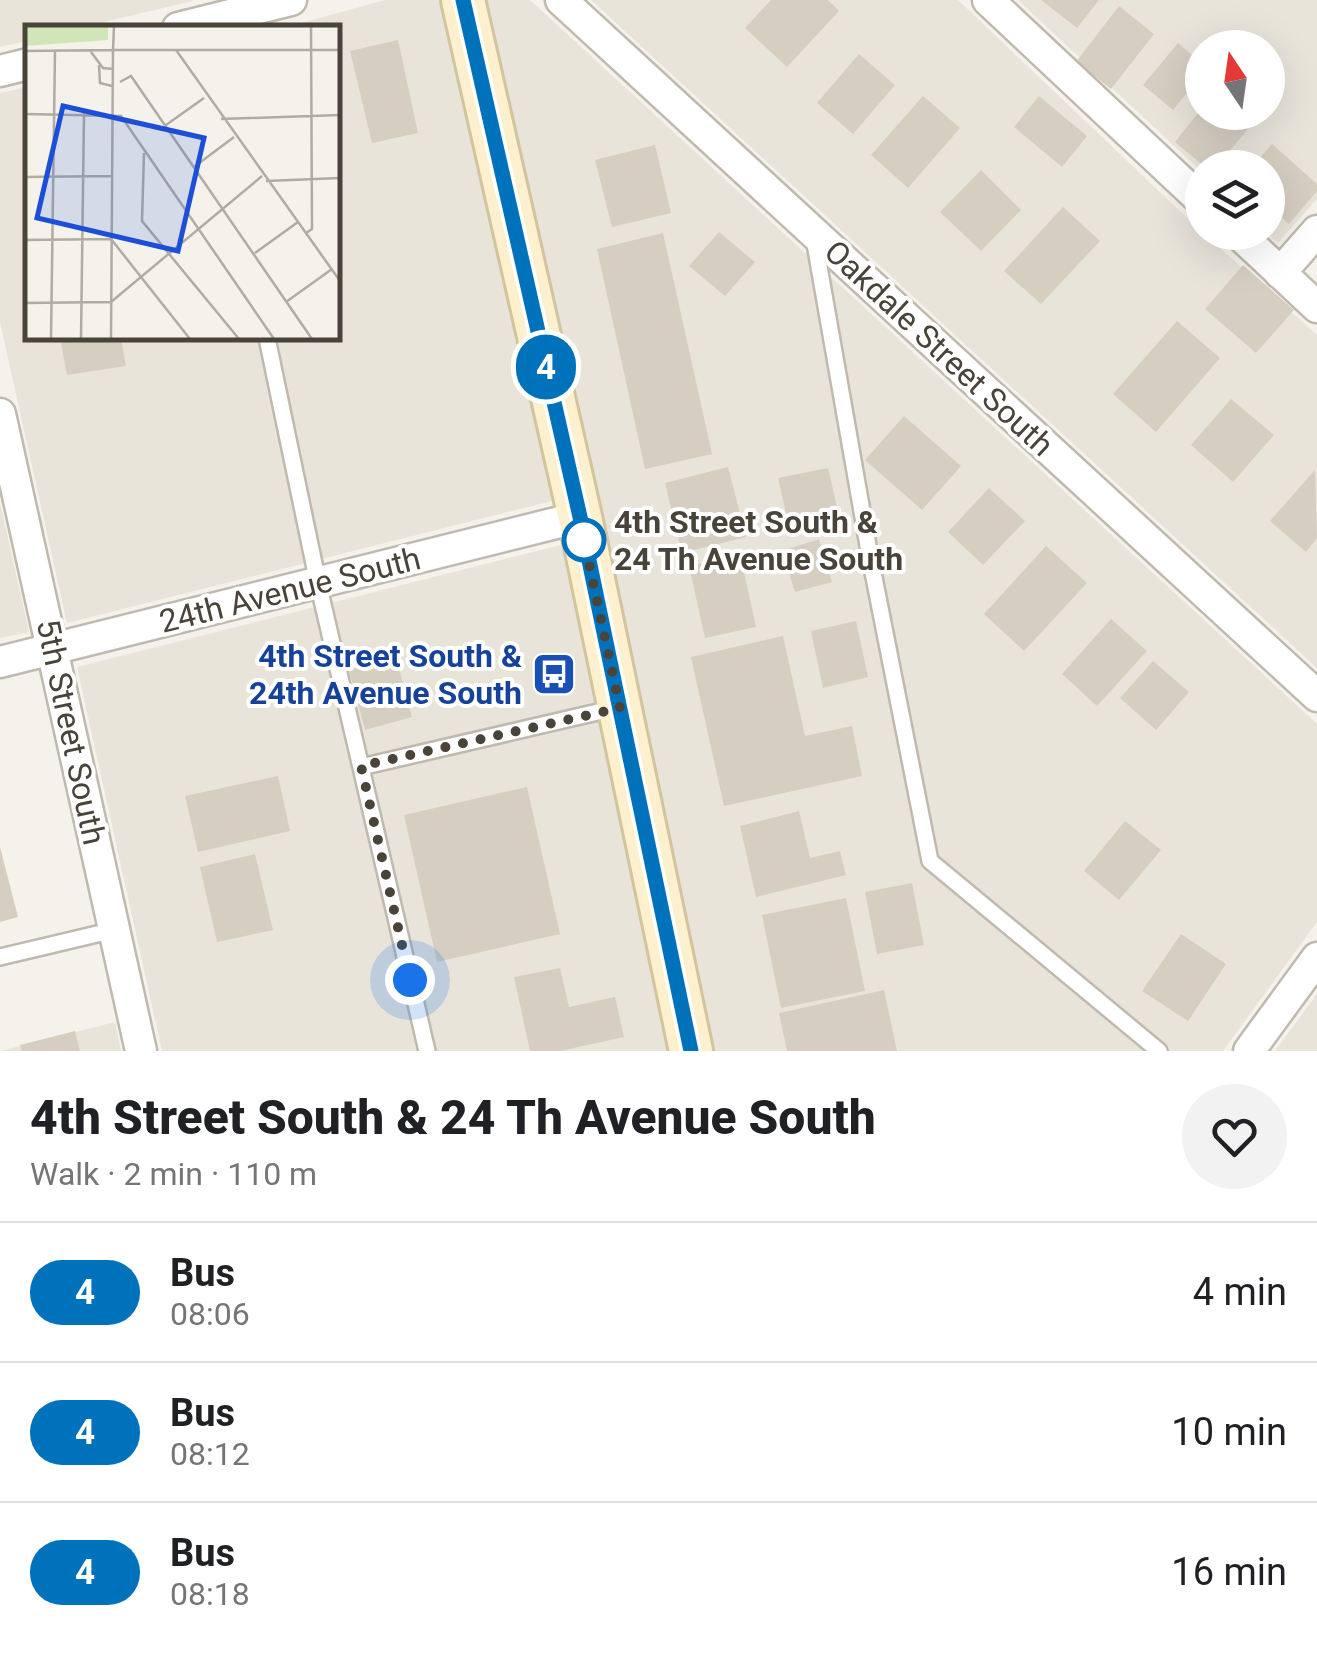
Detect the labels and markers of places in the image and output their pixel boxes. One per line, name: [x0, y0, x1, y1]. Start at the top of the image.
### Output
place label: 4th Street South & 24 Th Avenue South: [614, 503, 903, 578]
marker: 4th Street South & 24 Th Avenue South: [563, 519, 605, 561]
place label: 4th Street South & 24th Avenue South: [249, 637, 522, 712]
bus stop icon: 4th Street South & 24th Avenue South: [531, 651, 577, 697]

